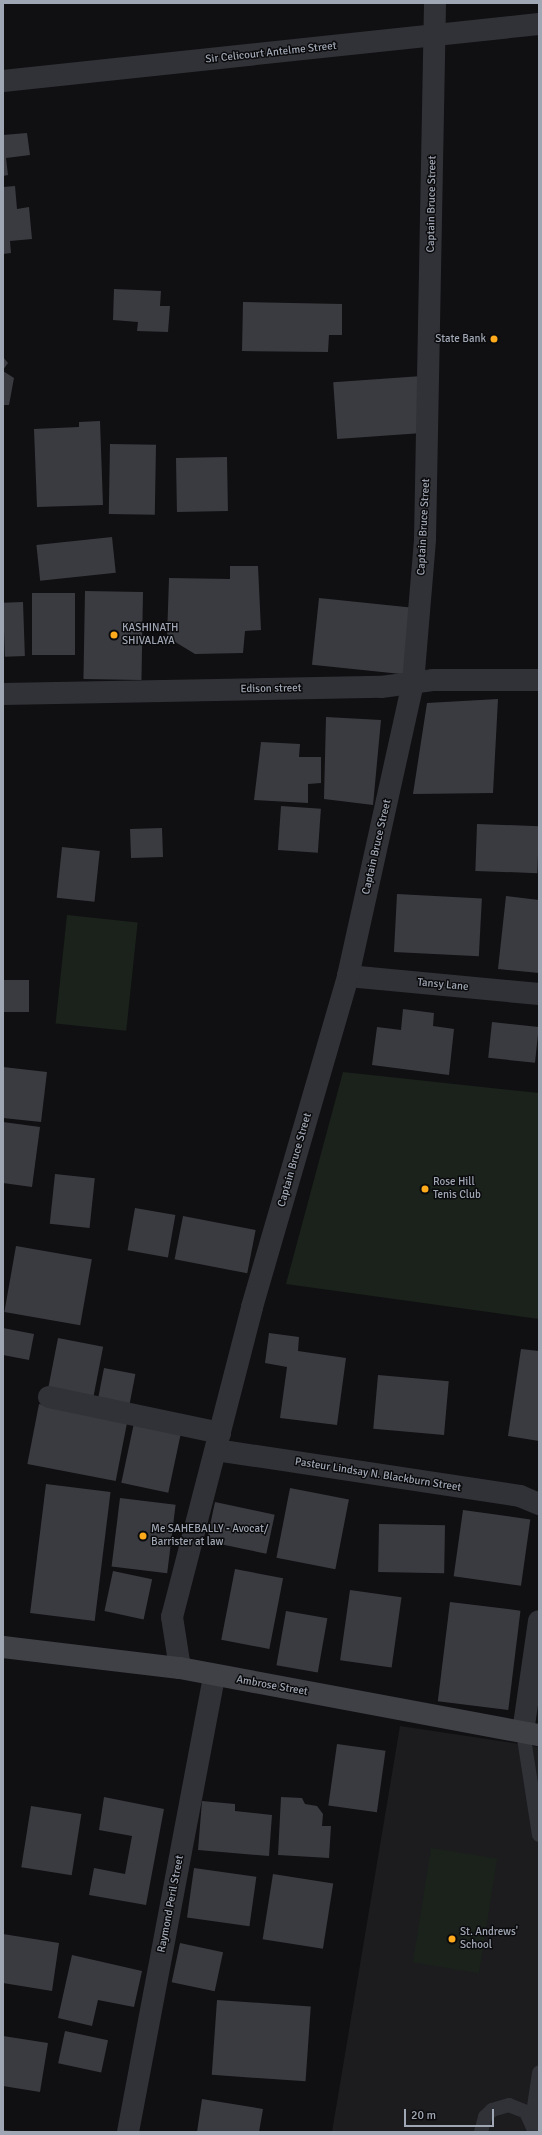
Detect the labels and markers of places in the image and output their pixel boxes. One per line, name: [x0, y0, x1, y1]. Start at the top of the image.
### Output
place label: State Bank: [435, 332, 486, 346]
marker: State Bank: [489, 334, 499, 344]
place label: KASHINATH SHIVALAYA: [122, 622, 178, 648]
marker: KASHINATH SHIVALAYA: [109, 630, 119, 640]
place label: Rose Hill Tenis Club: [433, 1176, 481, 1202]
marker: Rose Hill Tenis Club: [420, 1184, 430, 1194]
place label: Me SAHEBALLY - Avocat/ Barrister at law: [151, 1523, 268, 1549]
marker: Me SAHEBALLY - Avocat/ Barrister at law: [138, 1531, 148, 1541]
place label: St. Andrews' School: [460, 1926, 518, 1952]
marker: St. Andrews' School: [447, 1934, 457, 1944]

